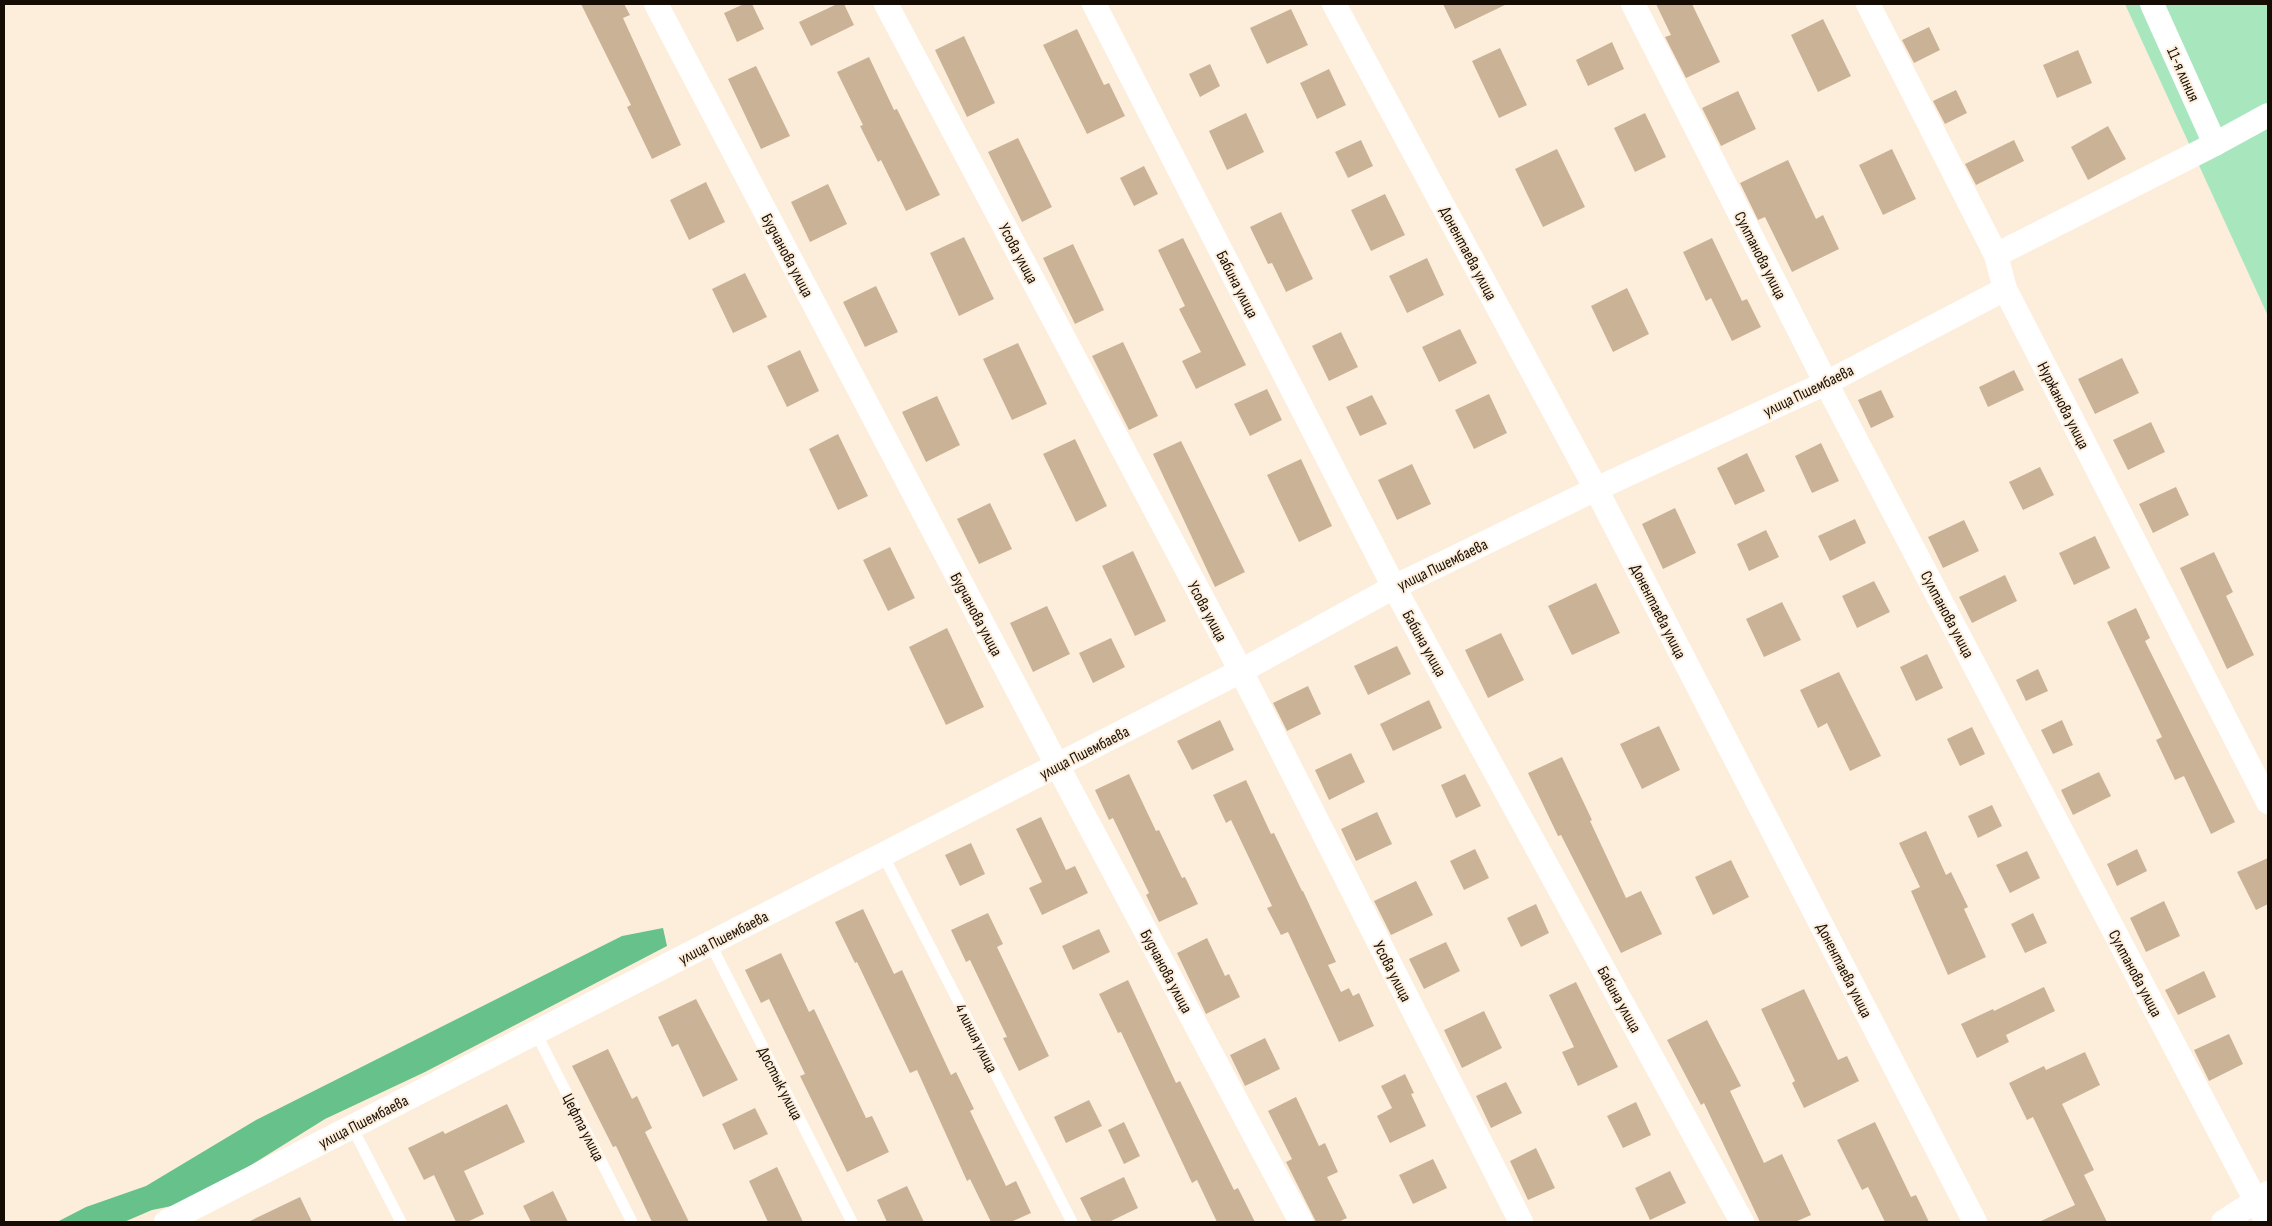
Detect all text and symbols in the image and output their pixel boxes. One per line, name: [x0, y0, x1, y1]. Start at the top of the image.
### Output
street label: 11-я линия: [2162, 44, 2203, 105]
street label: Донентаева улица: [1435, 204, 1500, 304]
street label: Султанова улица: [1729, 209, 1790, 303]
street label: Будчанова улица: [757, 211, 817, 301]
street label: Усова улица: [994, 220, 1041, 287]
street label: Бабина улица: [1212, 248, 1262, 322]
street label: Нуржанова улица: [2033, 359, 2093, 453]
street label: улица Пшембаева: [1760, 361, 1857, 421]
street label: улица Пшембаева: [1394, 535, 1491, 595]
street label: Донентаева улица: [1626, 561, 1690, 662]
street label: Султанова улица: [1916, 568, 1978, 661]
street label: Будчанова улица: [946, 570, 1006, 660]
street label: Усова улица: [1183, 578, 1230, 645]
street label: Бабина улица: [1398, 607, 1450, 680]
street label: улица Пшембаева: [1037, 723, 1133, 784]
street label: улица Пшембаева: [676, 908, 772, 969]
street label: Донентаева улица: [1812, 920, 1876, 1021]
street label: Будчанова улица: [1136, 927, 1196, 1017]
street label: Султанова улица: [2104, 927, 2166, 1020]
street label: Усова улица: [1368, 938, 1415, 1005]
street label: Бабина улица: [1593, 963, 1645, 1036]
street label: 4 линия улица: [950, 1001, 1001, 1076]
street label: Достык улица: [753, 1044, 806, 1124]
street label: Цефта улица: [558, 1091, 608, 1165]
street label: улица Пшембаева: [316, 1092, 412, 1153]

